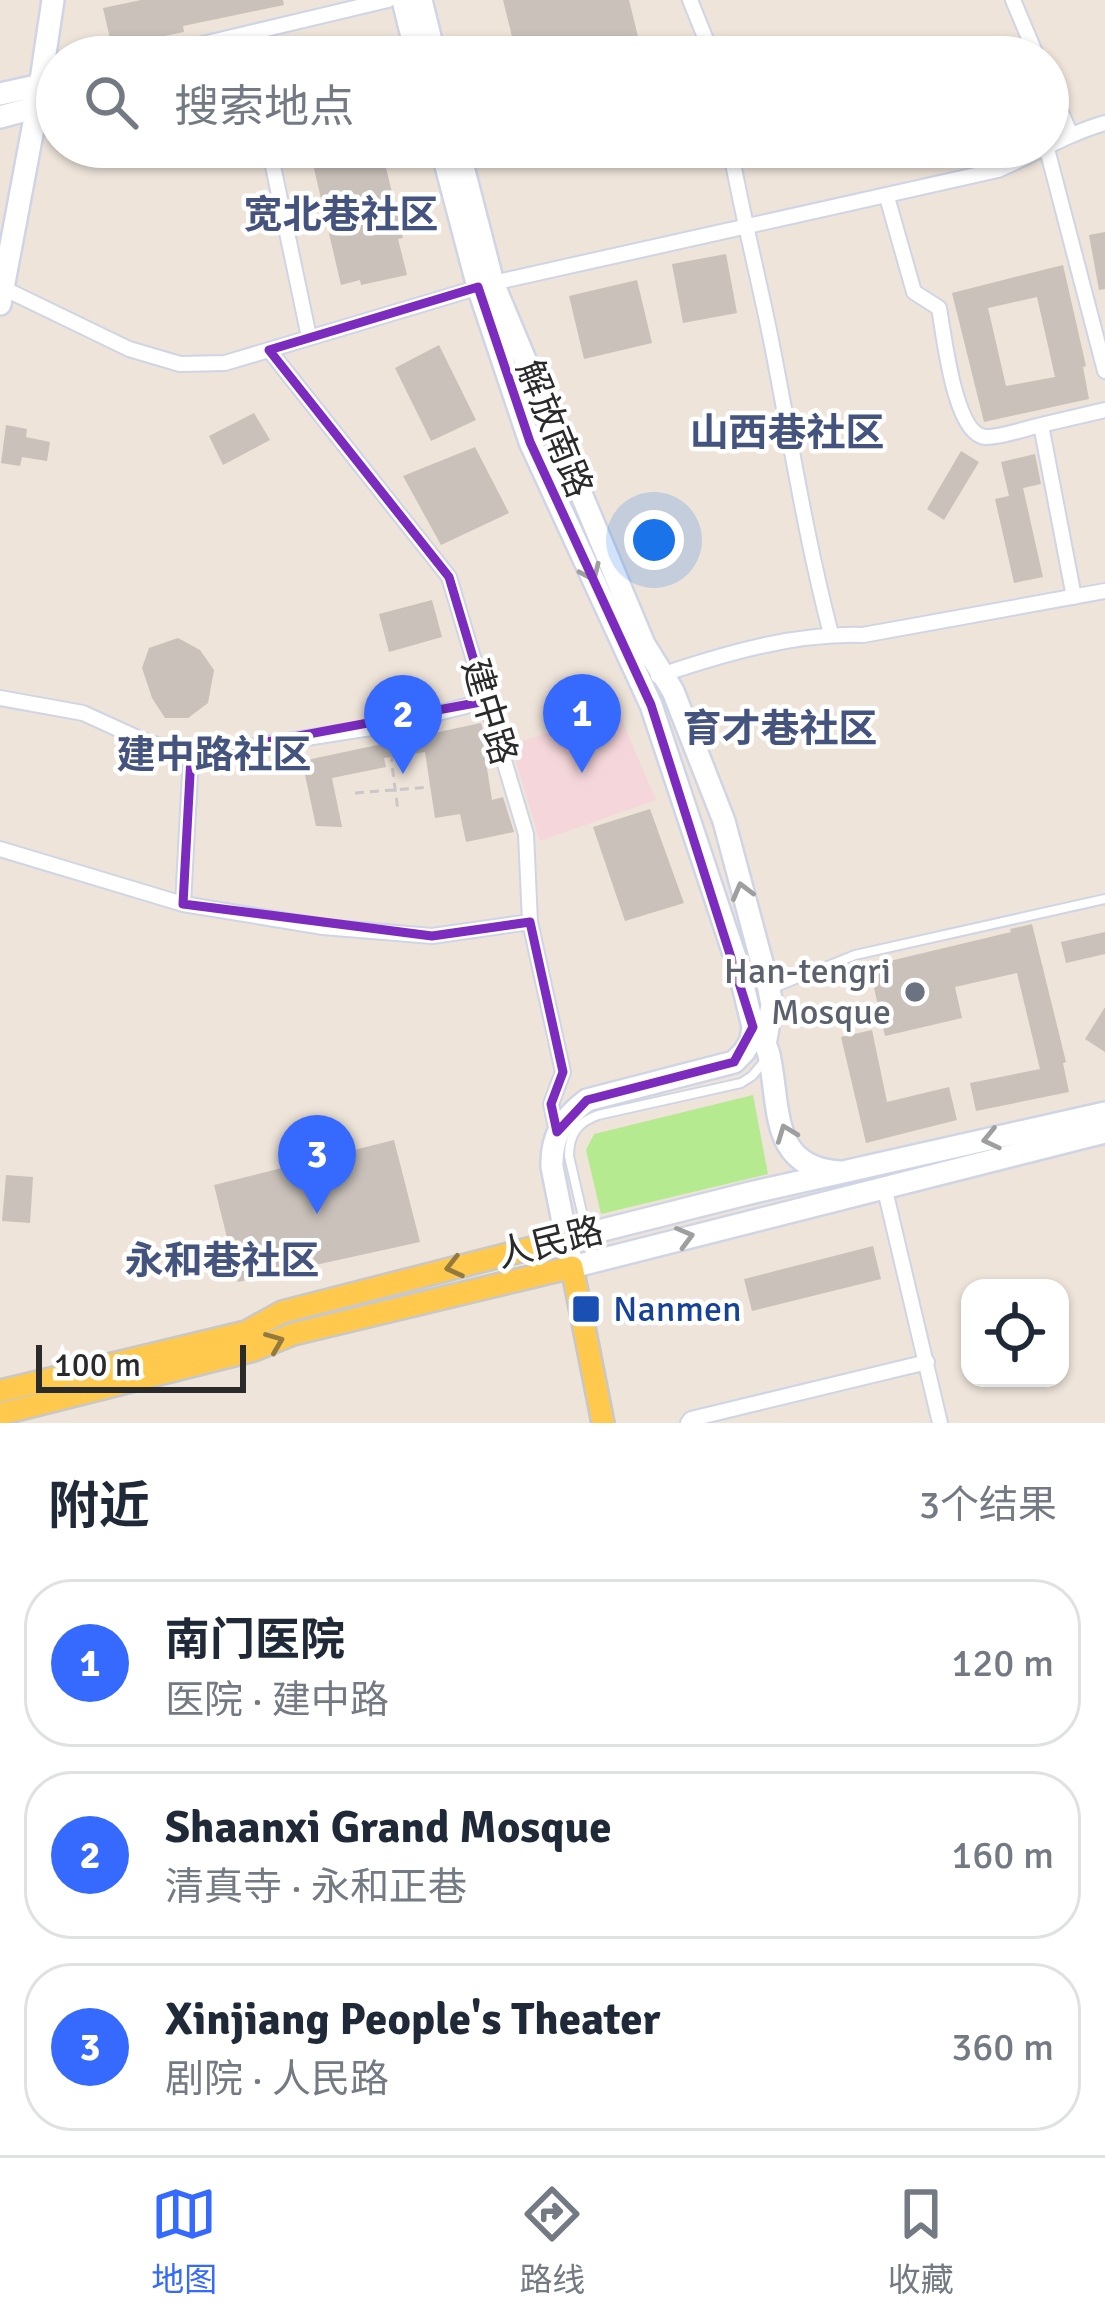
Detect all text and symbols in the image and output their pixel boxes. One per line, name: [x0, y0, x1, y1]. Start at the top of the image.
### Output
search box: [36, 36, 1069, 168]
icon: search: [78, 69, 144, 135]
text: 搜索地点: [174, 80, 354, 135]
district label: 宽北巷社区: [243, 191, 439, 239]
street label: 解放南路: [506, 354, 602, 504]
district label: 山西巷社区: [689, 409, 885, 457]
your location: [624, 510, 684, 570]
one-way arrow: [577, 561, 601, 582]
street label: 建中路: [452, 654, 526, 770]
pin: 1: [543, 674, 621, 773]
pin: 2: [364, 675, 442, 774]
district label: 育才巷社区: [682, 705, 878, 753]
district label: 建中路社区: [116, 731, 312, 779]
one-way arrow: [731, 881, 756, 901]
place label: Han-tengri Mosque: [724, 949, 891, 1035]
marker: Han-tengri Mosque: [902, 979, 928, 1005]
pin: 3: [278, 1115, 356, 1214]
one-way arrow: [776, 1124, 800, 1145]
one-way arrow: [981, 1126, 1002, 1151]
street label: 人民路: [492, 1208, 608, 1278]
one-way arrow: [675, 1227, 695, 1252]
district label: 永和巷社区: [124, 1237, 320, 1285]
one-way arrow: [444, 1253, 464, 1278]
map controls: [961, 1279, 1069, 1387]
button: locate: [961, 1279, 1069, 1387]
place label: Nanmen: [613, 1287, 742, 1332]
marker: Nanmen: [570, 1293, 602, 1325]
one-way arrow: [264, 1331, 285, 1356]
scale bar: [36, 1339, 246, 1392]
text: 100 m: [54, 1345, 141, 1386]
text: 附近: [48, 1475, 150, 1538]
text: 3个结果: [919, 1481, 1057, 1529]
text: 南门医院: [165, 1613, 345, 1668]
text: 1: [79, 1639, 101, 1687]
text: 120 m: [951, 1639, 1054, 1687]
text: 医院 · 建中路: [165, 1676, 389, 1724]
text: Shaanxi Grand Mosque: [165, 1800, 611, 1855]
text: 2: [79, 1831, 101, 1879]
text: 160 m: [951, 1831, 1054, 1879]
text: 清真寺 · 永和正巷: [165, 1863, 467, 1911]
text: Xinjiang People's Theater: [165, 1992, 660, 2047]
text: 3: [79, 2023, 101, 2071]
text: 360 m: [951, 2023, 1054, 2071]
text: 剧院 · 人民路: [165, 2055, 389, 2103]
tab: 地图: [151, 2181, 217, 2301]
tab: 路线: [519, 2181, 585, 2301]
tab: 收藏: [888, 2181, 954, 2301]

